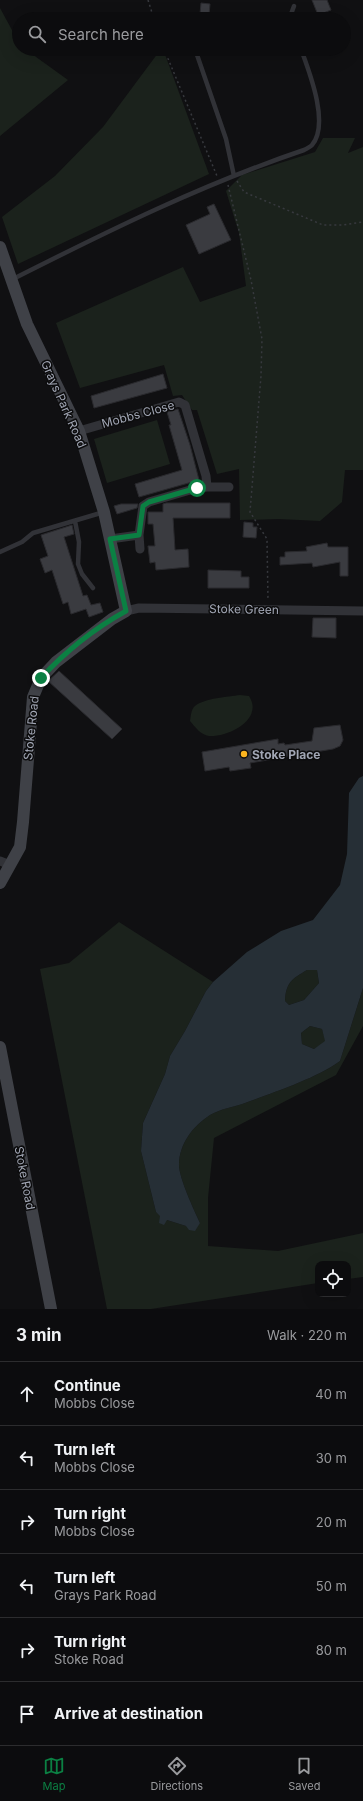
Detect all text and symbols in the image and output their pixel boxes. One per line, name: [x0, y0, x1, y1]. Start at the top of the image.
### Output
search box: [12, 12, 351, 56]
icon: search: [26, 23, 48, 45]
text: Search here: [58, 25, 144, 44]
street label: Grays Park Road: [38, 358, 90, 450]
street label: Mobbs Close: [100, 397, 176, 431]
route start: [188, 479, 206, 497]
street label: Stoke Green: [209, 601, 279, 617]
route end: [32, 669, 50, 687]
street label: Stoke Road: [20, 695, 42, 761]
place label: Stoke Place: [252, 747, 320, 762]
marker: Stoke Place: [239, 749, 249, 759]
street label: Stoke Road: [11, 1145, 39, 1211]
map controls: [315, 1261, 351, 1297]
button: locate: [315, 1261, 351, 1297]
text: 3 min: [16, 1325, 62, 1345]
text: Walk · 220 m: [267, 1327, 347, 1343]
text: Continue: [54, 1376, 121, 1395]
icon: ahead: [16, 1383, 38, 1405]
text: 40 m: [315, 1386, 347, 1402]
text: Mobbs Close: [54, 1395, 135, 1411]
text: Turn left: [54, 1440, 115, 1459]
icon: left: [16, 1447, 38, 1469]
text: 30 m: [316, 1450, 347, 1466]
text: Mobbs Close: [54, 1459, 135, 1475]
text: Turn right: [54, 1504, 126, 1523]
icon: right: [16, 1511, 38, 1533]
text: 20 m: [316, 1514, 347, 1530]
text: Mobbs Close: [54, 1523, 135, 1539]
text: Turn left: [54, 1568, 115, 1587]
icon: left: [16, 1575, 38, 1597]
text: 50 m: [316, 1578, 347, 1594]
text: Grays Park Road: [54, 1587, 156, 1603]
text: Turn right: [54, 1632, 126, 1651]
icon: right: [16, 1639, 38, 1661]
text: 80 m: [316, 1642, 347, 1658]
text: Stoke Road: [54, 1651, 124, 1667]
icon: arrive: [16, 1703, 38, 1725]
text: Arrive at destination: [54, 1704, 203, 1723]
tab: Map: [43, 1755, 65, 1793]
tab: Directions: [151, 1755, 203, 1793]
tab: Saved: [288, 1755, 320, 1793]

